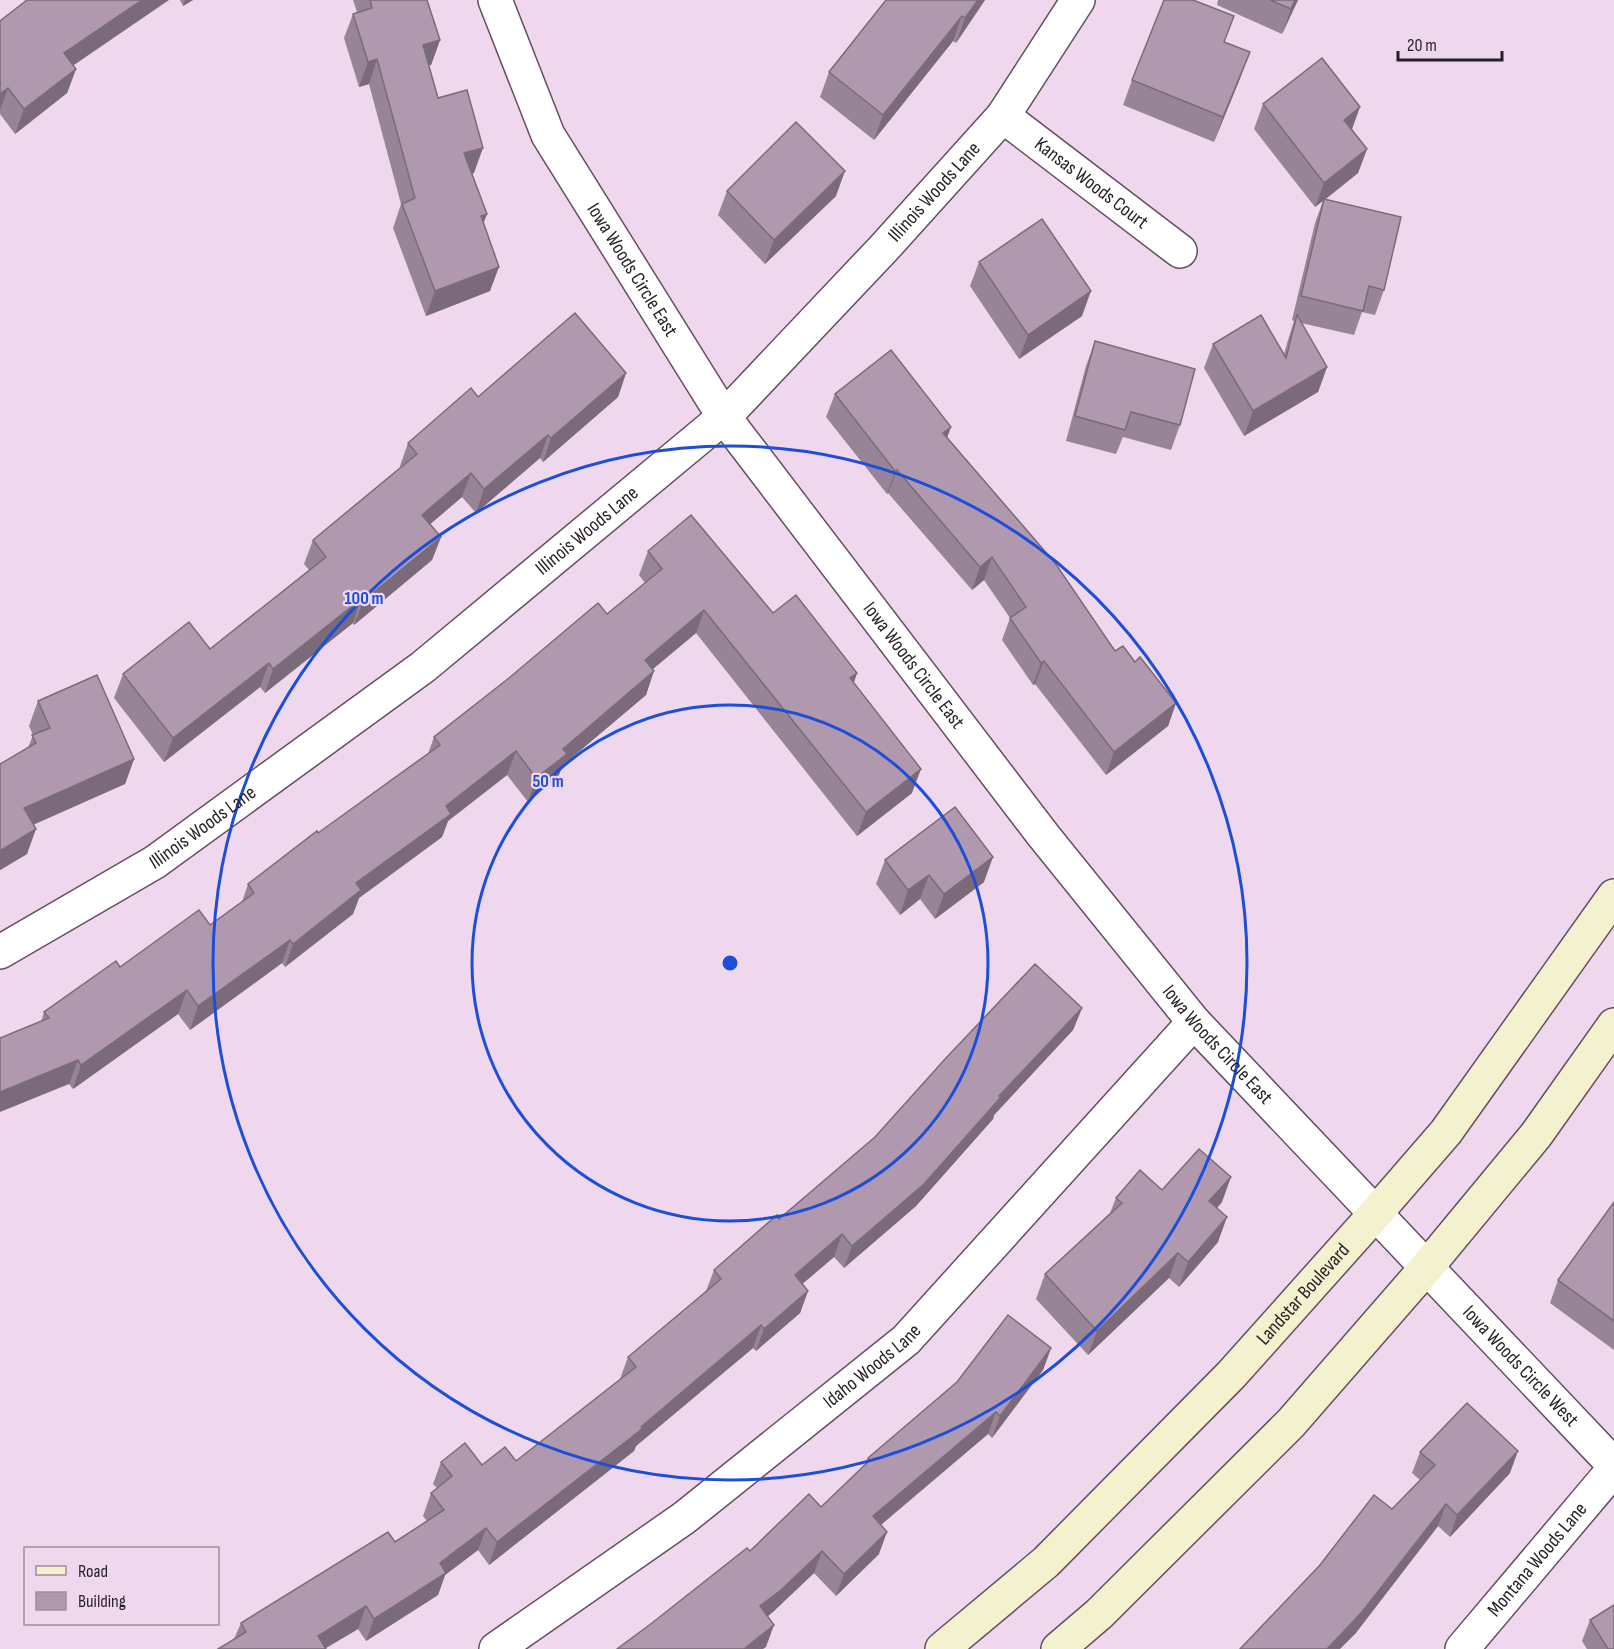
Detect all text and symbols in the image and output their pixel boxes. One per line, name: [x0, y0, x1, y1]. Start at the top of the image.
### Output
scale bar: [1398, 24, 1502, 62]
text: 20 m: [1407, 35, 1437, 56]
street label: Kansas Woods Court: [1030, 132, 1153, 234]
street label: Illinois Woods Lane: [883, 137, 986, 247]
street label: Iowa Woods Circle East: [581, 199, 683, 341]
street label: Illinois Woods Lane: [531, 481, 643, 580]
text: 100 m: [345, 588, 384, 609]
street label: Iowa Woods Circle East: [858, 597, 970, 734]
text: 50 m: [532, 771, 564, 792]
street label: Illinois Woods Lane: [145, 781, 261, 875]
centre of rings: [720, 953, 740, 973]
street label: Iowa Woods Circle East: [1157, 980, 1278, 1109]
street label: Landstar Boulevard: [1252, 1239, 1355, 1350]
street label: Iowa Woods Circle West: [1457, 1301, 1583, 1432]
street label: Idaho Woods Lane: [818, 1319, 926, 1414]
street label: Montana Woods Lane: [1483, 1498, 1592, 1622]
legend: [24, 1547, 219, 1625]
text: Road: [78, 1561, 108, 1582]
text: Building: [78, 1591, 126, 1612]

